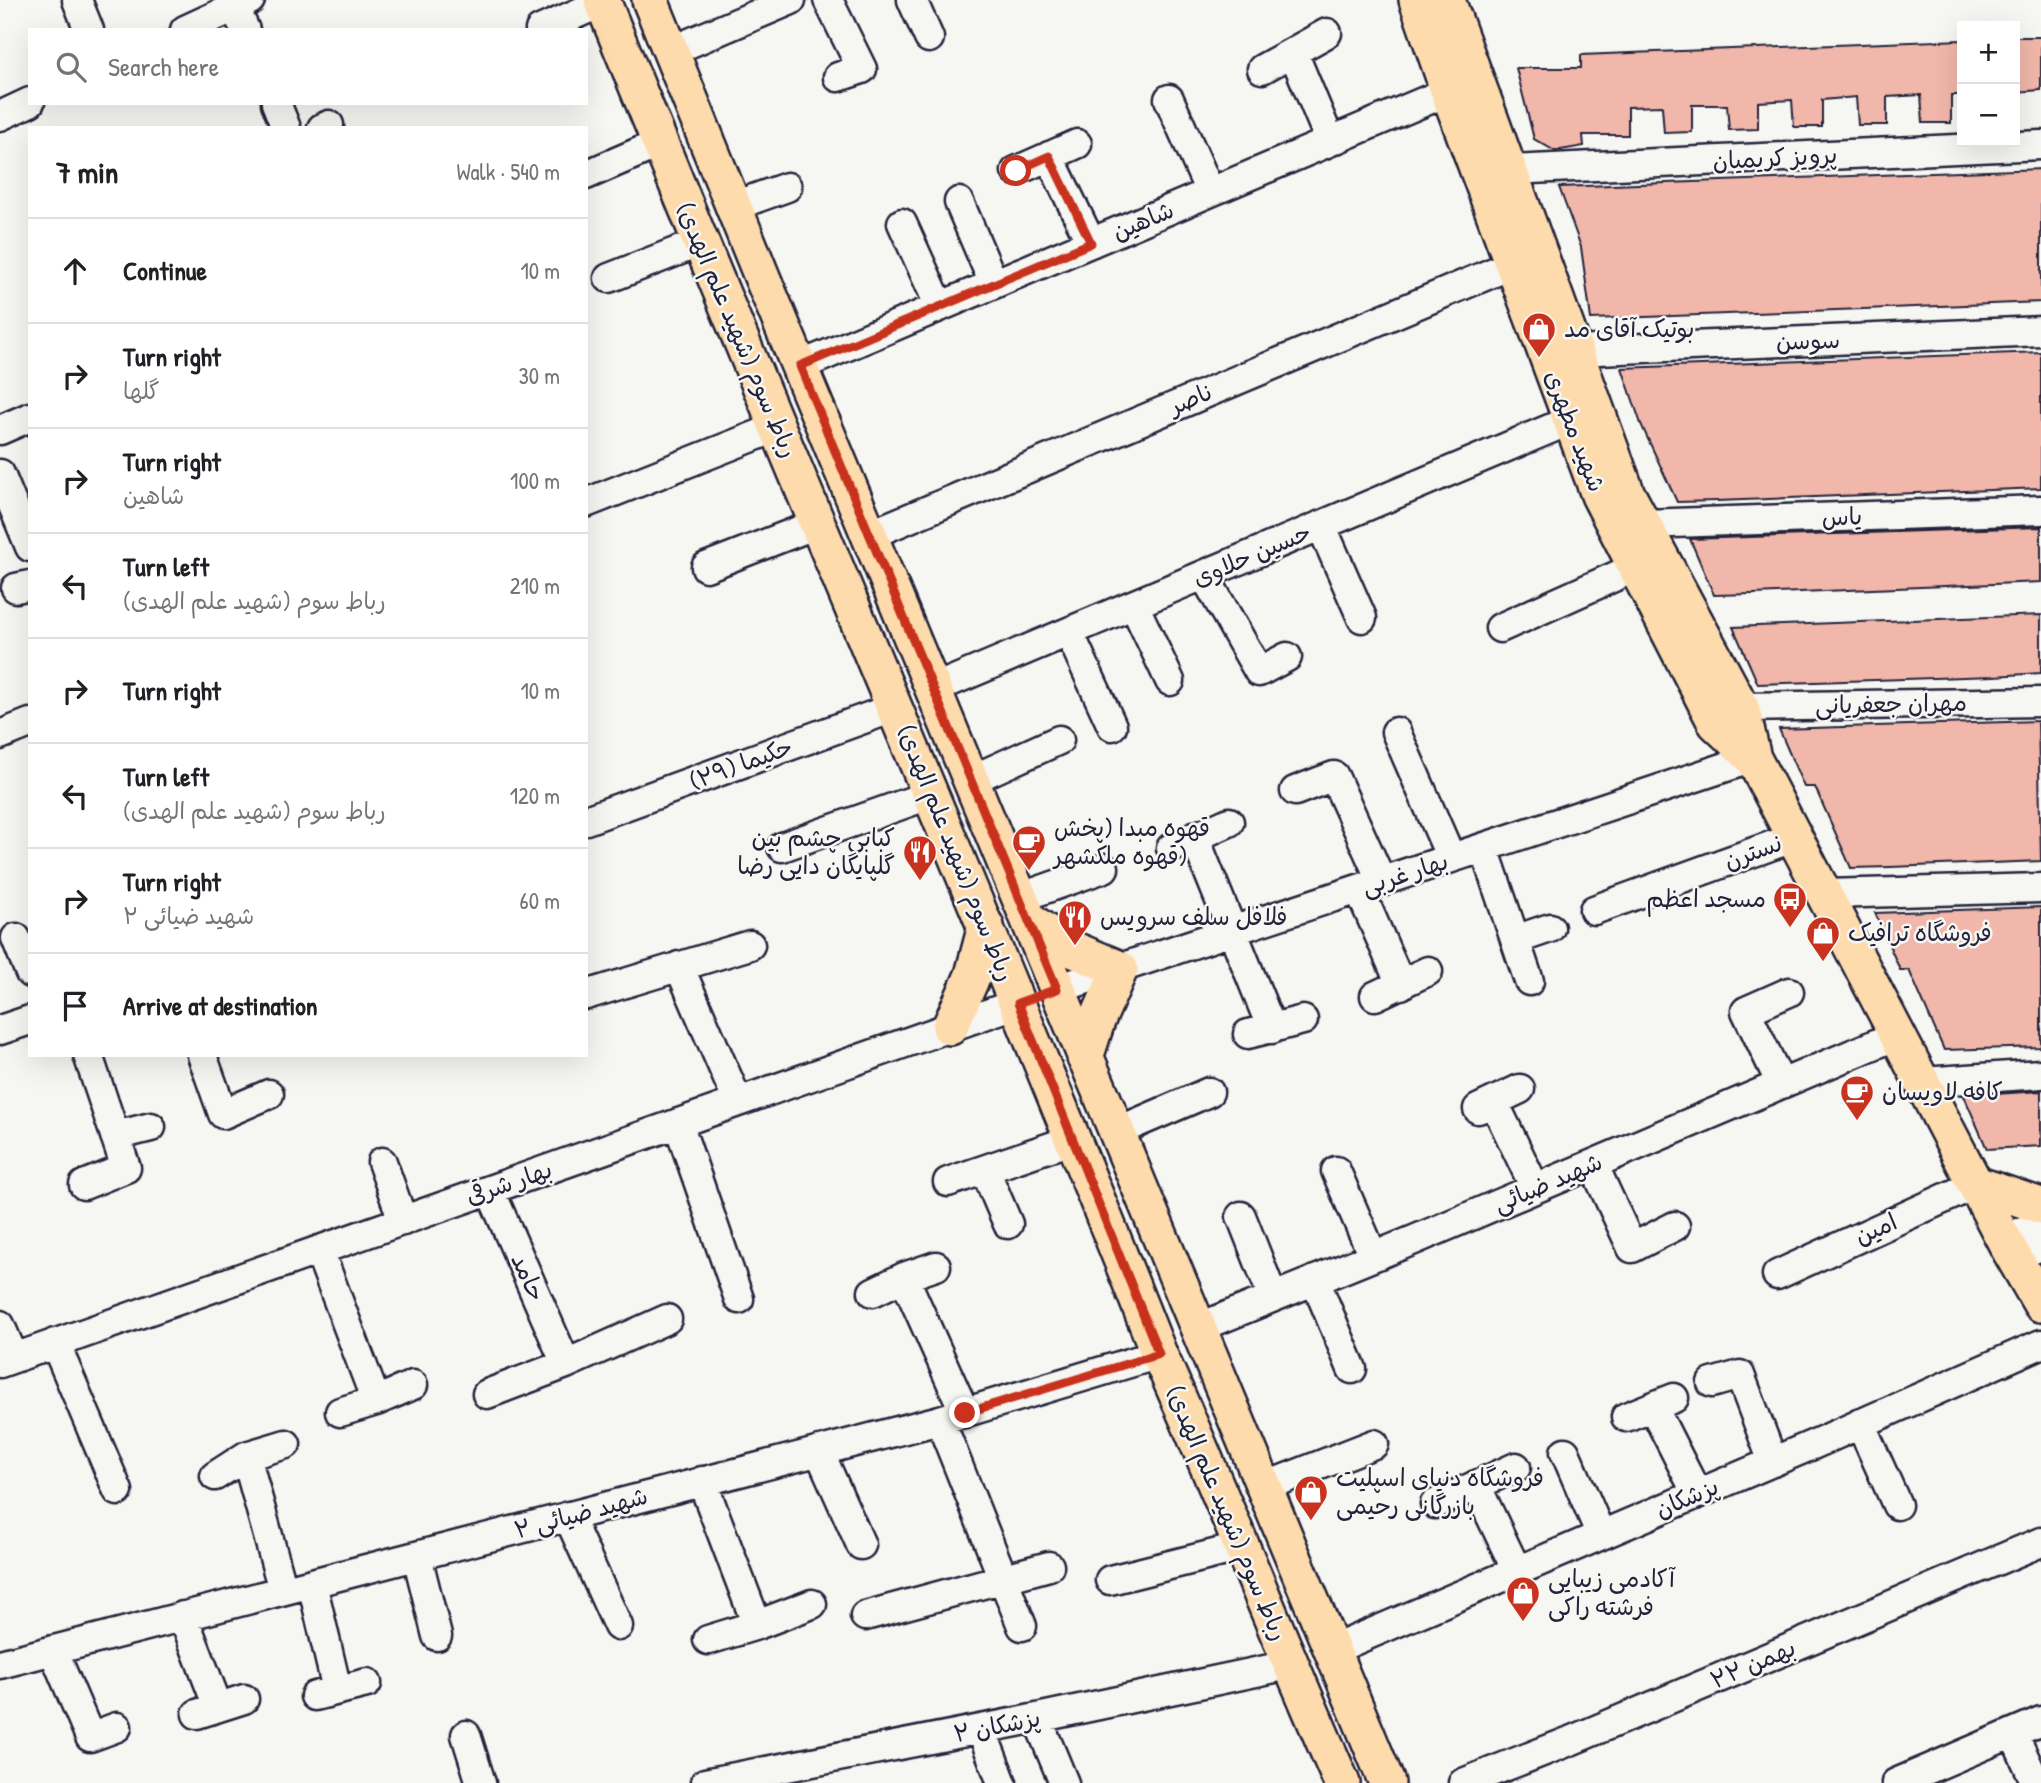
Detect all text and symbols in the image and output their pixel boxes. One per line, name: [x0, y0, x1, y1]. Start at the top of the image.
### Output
map controls: [1957, 21, 2020, 147]
button: +: [1957, 21, 2020, 84]
search box: [28, 28, 588, 105]
icon: search: [52, 48, 90, 86]
text: Search here: [108, 49, 219, 84]
button: −: [1957, 84, 2020, 147]
street label: پرویز کریمیان: [1712, 138, 1838, 176]
text: 7 min: [56, 152, 118, 192]
route start: [1000, 155, 1031, 186]
text: Walk · 540 m: [456, 156, 560, 187]
street label: شاهین: [1107, 193, 1178, 247]
street label: رباط سوم (شهید علم الهدی): [667, 197, 806, 463]
icon: ahead: [56, 252, 94, 290]
text: Continue: [123, 253, 207, 288]
text: 10 m: [520, 255, 560, 286]
shop icon: بوتیک آقای مد: [1520, 310, 1558, 359]
place label: بوتیک آقای مد: [1564, 312, 1695, 344]
street label: سوسن: [1775, 323, 1841, 357]
text: Turn right: [123, 339, 221, 374]
icon: right: [56, 357, 94, 395]
text: 30 m: [518, 360, 560, 391]
street label: شهید مطهری: [1538, 365, 1614, 496]
text: گلها: [123, 375, 160, 406]
street label: ناصر: [1162, 375, 1218, 422]
text: Turn right: [123, 444, 221, 479]
icon: right: [56, 462, 94, 500]
text: 100 m: [510, 465, 560, 496]
text: شاهین: [123, 480, 184, 511]
street label: یاس: [1821, 499, 1863, 533]
street label: حسین حلاوی: [1188, 515, 1316, 593]
text: Turn left: [123, 549, 209, 584]
icon: left: [56, 567, 94, 605]
text: 210 m: [510, 570, 560, 601]
text: رباط سوم (شهید علم الهدی): [123, 585, 386, 616]
icon: right: [56, 672, 94, 710]
text: Turn right: [123, 673, 221, 708]
text: 10 m: [520, 675, 560, 706]
street label: مهران جعفریانی: [1815, 686, 1967, 720]
street label: رباط سوم (شهید علم الهدی): [888, 720, 1023, 987]
street label: حکیما (۲۹): [685, 730, 797, 796]
text: Turn left: [123, 759, 209, 794]
icon: left: [56, 777, 94, 815]
text: 120 m: [510, 780, 560, 811]
text: رباط سوم (شهید علم الهدی): [123, 795, 386, 826]
place label: قهوه مبدا (پخش قهوه ملکشهر): [1052, 811, 1210, 872]
place label: کبابی چشم بین گلپایگان دایی رضا: [737, 821, 895, 881]
cafe icon: قهوه مبدا (پخش قهوه ملکشهر): [1010, 823, 1048, 872]
street label: نسترن: [1719, 826, 1786, 876]
restaurant icon: کبابی چشم بین گلپایگان دایی رضا: [901, 833, 939, 882]
street label: بهار غربی: [1357, 844, 1452, 902]
text: Turn right: [123, 864, 221, 899]
bus stop icon: مسجد اعظم: [1771, 880, 1809, 929]
icon: right: [56, 882, 94, 920]
place label: مسجد اعظم: [1646, 882, 1766, 917]
text: 60 m: [520, 885, 560, 916]
restaurant icon: فلافل سلف سرویس: [1056, 898, 1094, 947]
text: شهید ضیائی ۲: [123, 900, 254, 931]
place label: فلافل سلف سرویس: [1100, 900, 1288, 932]
shop icon: فروشگاه ترافیک: [1804, 914, 1842, 963]
place label: فروشگاه ترافیک: [1848, 916, 1992, 948]
icon: arrive: [56, 987, 94, 1025]
text: Arrive at destination: [123, 988, 318, 1023]
cafe icon: کافه لاویسان: [1838, 1073, 1876, 1122]
place label: کافه لاویسان: [1882, 1075, 2003, 1107]
street label: شهید ضیائی: [1488, 1145, 1607, 1219]
street label: بهار شرقی: [461, 1152, 556, 1212]
street label: امین: [1849, 1205, 1902, 1251]
street label: حامد: [504, 1248, 553, 1305]
street label: رباط سوم (شهید علم الهدی): [1157, 1380, 1296, 1646]
route end: [949, 1397, 980, 1428]
place label: فروشگاه دنیای اسپلیت بازرگانی رحیمی: [1336, 1461, 1544, 1521]
street label: پزشکان: [1650, 1469, 1723, 1525]
shop icon: فروشگاه دنیای اسپلیت بازرگانی رحیمی: [1292, 1473, 1330, 1522]
street label: شهید ضیائی ۲: [510, 1479, 651, 1545]
place label: آکادمی زیبایی فرشته راکی: [1548, 1562, 1676, 1622]
shop icon: آکادمی زیبایی فرشته راکی: [1504, 1574, 1542, 1623]
street label: ۲۲ بهمن: [1705, 1631, 1800, 1695]
street label: پزشکان ۲: [951, 1701, 1043, 1749]

